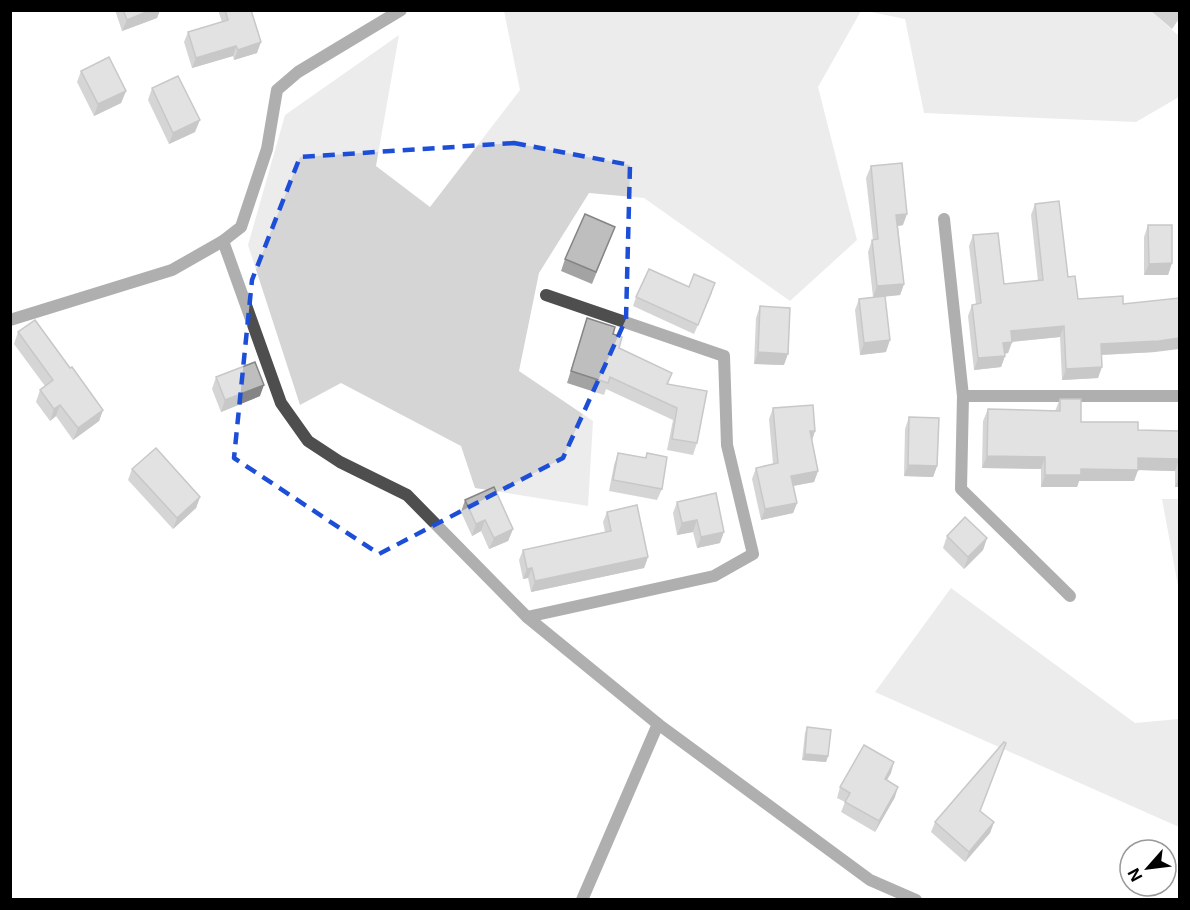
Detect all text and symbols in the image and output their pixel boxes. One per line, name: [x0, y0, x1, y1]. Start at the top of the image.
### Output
north arrow: [1118, 838, 1178, 898]
text: N: [1123, 865, 1146, 885]

